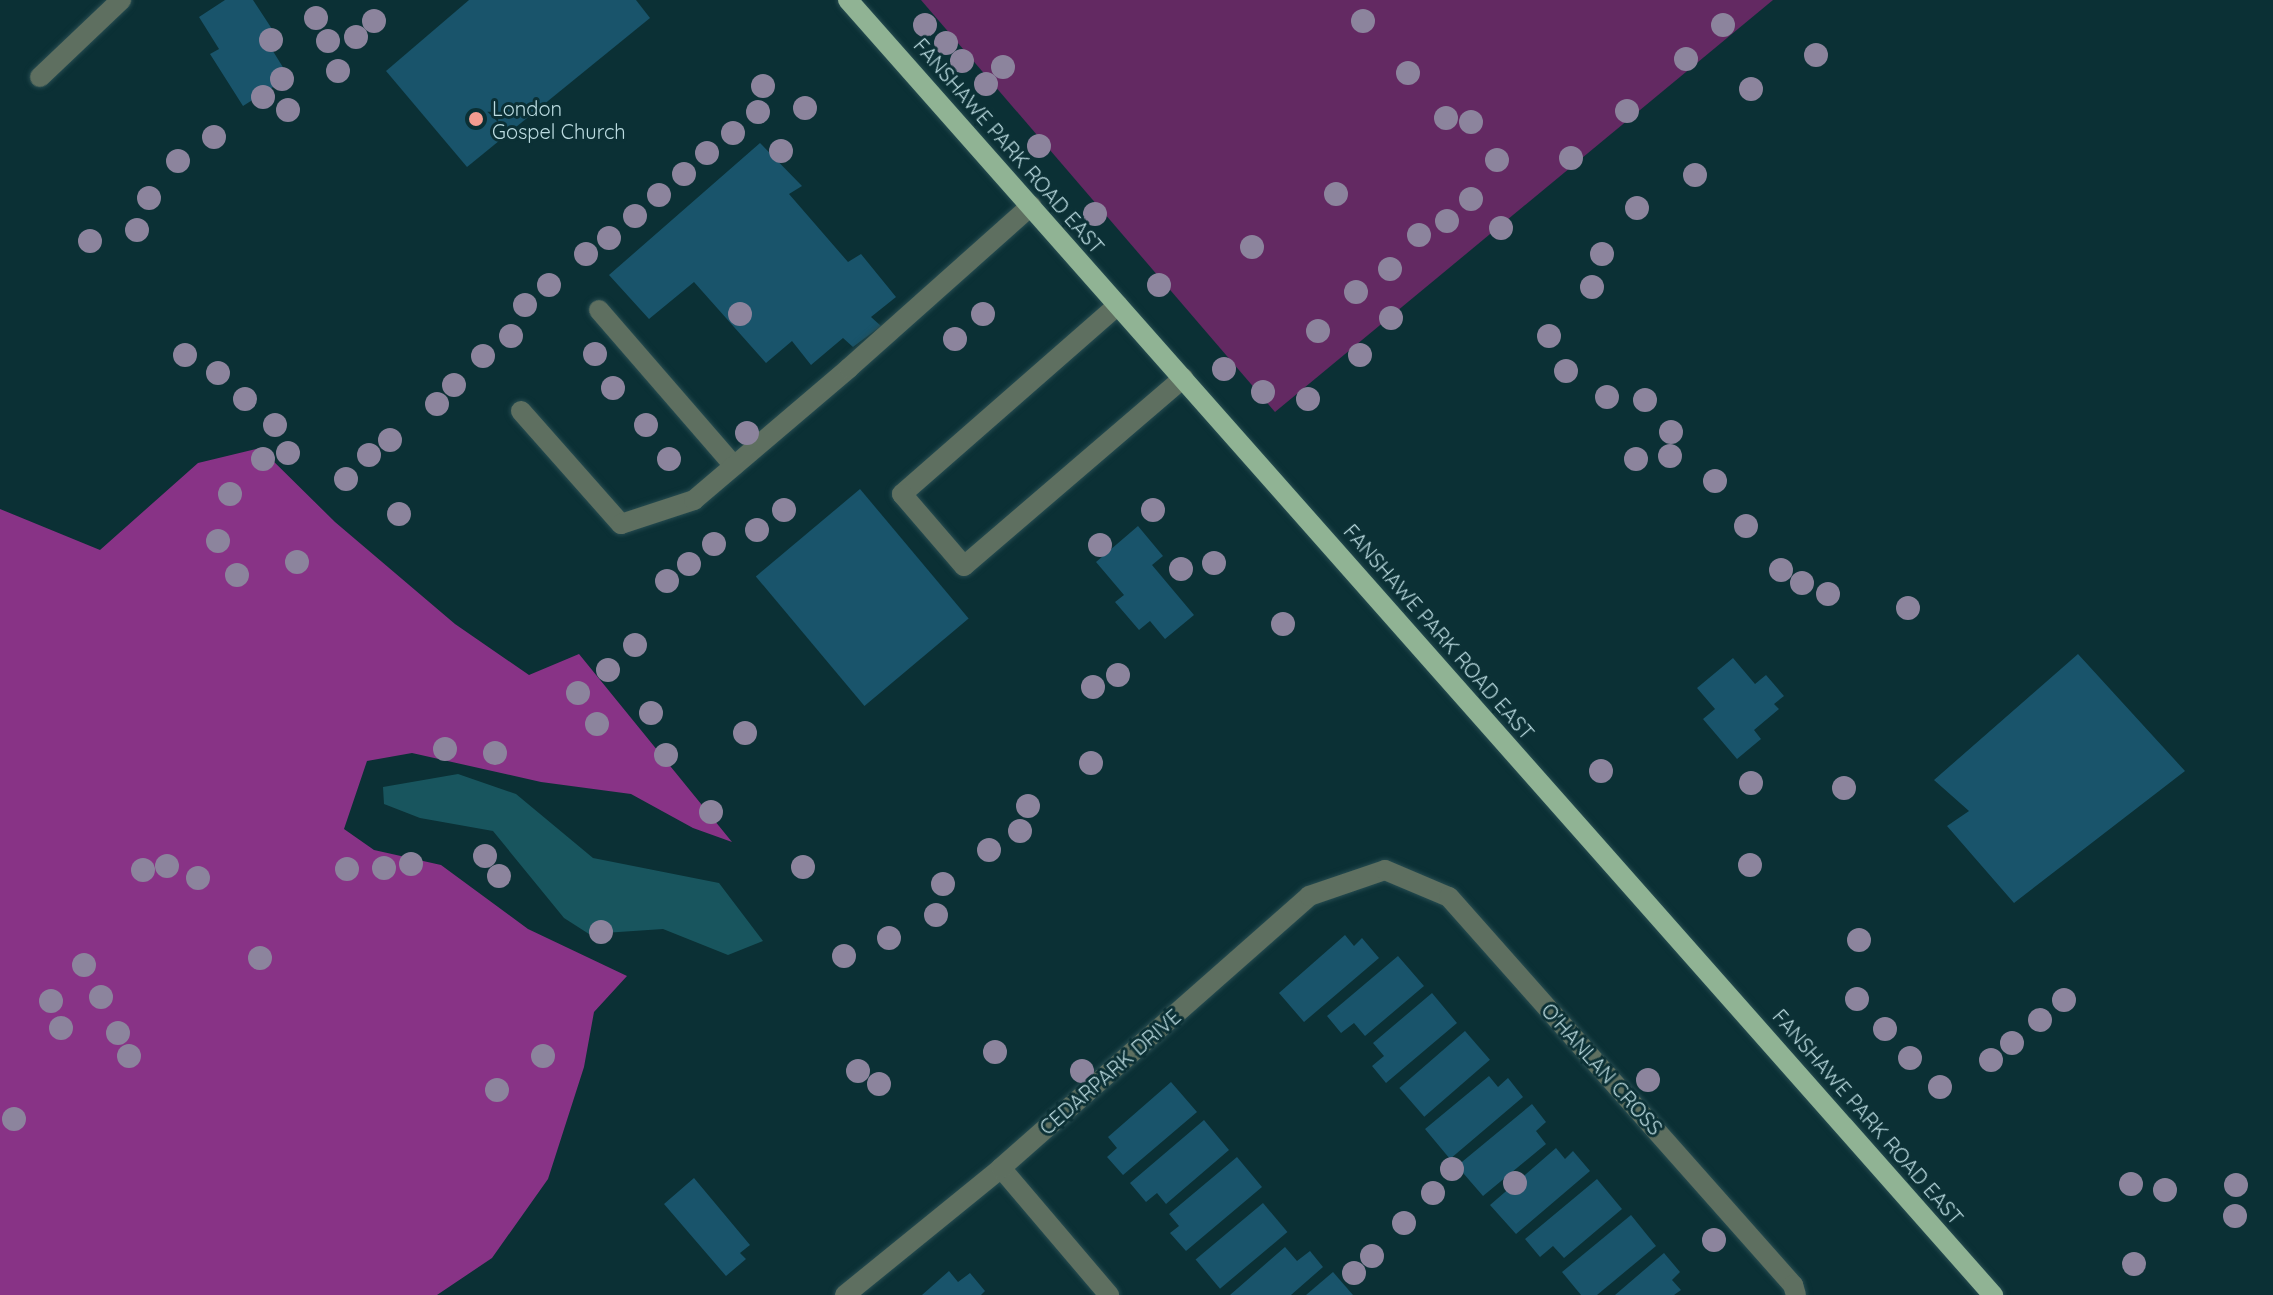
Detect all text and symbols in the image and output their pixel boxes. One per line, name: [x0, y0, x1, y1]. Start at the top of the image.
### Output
street label: FANSHAWE PARK ROAD EAST: [909, 33, 1109, 259]
place label: London Gospel Church: [492, 96, 626, 143]
marker: London Gospel Church: [467, 110, 485, 128]
street label: FANSHAWE PARK ROAD EAST: [1339, 519, 1539, 745]
street label: O'HANLAN CROSS: [1537, 998, 1667, 1140]
street label: CEDARPARK DRIVE: [1035, 1004, 1185, 1140]
street label: FANSHAWE PARK ROAD EAST: [1768, 1004, 1968, 1230]

